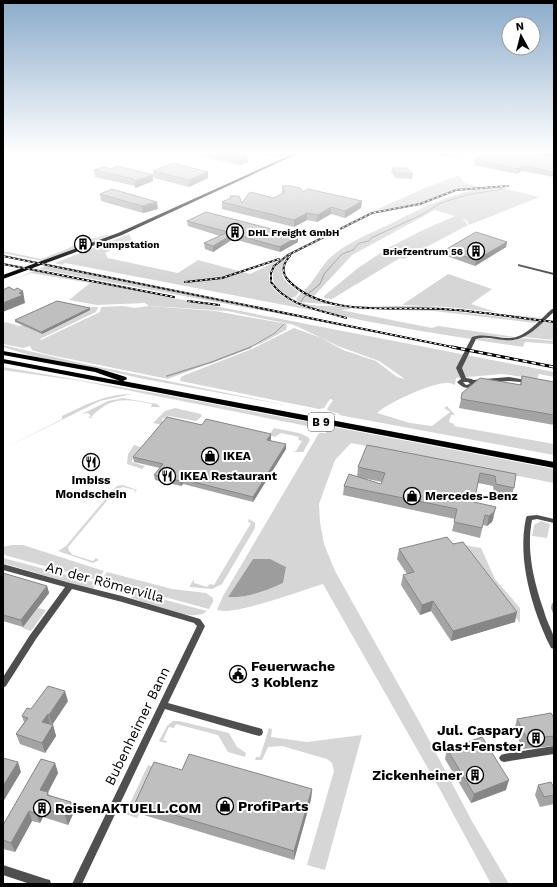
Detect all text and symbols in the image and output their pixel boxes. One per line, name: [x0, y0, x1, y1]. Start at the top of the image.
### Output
north arrow: [501, 16, 541, 56]
text: N: [515, 20, 525, 34]
building icon: DHL Freight GmbH: [225, 222, 245, 242]
place label: DHL Freight GmbH: [248, 227, 339, 238]
building icon: Pumpstation: [73, 234, 93, 254]
place label: Pumpstation: [96, 239, 159, 250]
building icon: Briefzentrum 56: [466, 241, 486, 261]
place label: Briefzentrum 56: [383, 246, 463, 257]
road number: B 9: [308, 413, 334, 431]
shop icon: IKEA: [200, 446, 220, 466]
place label: IKEA: [223, 449, 252, 463]
restaurant icon: Imbiss Mondschein: [81, 452, 101, 472]
restaurant icon: IKEA Restaurant: [157, 466, 177, 486]
place label: IKEA Restaurant: [180, 469, 278, 483]
place label: Imbiss Mondschein: [55, 473, 127, 501]
shop icon: Mercedes-Benz: [402, 486, 422, 506]
place label: Mercedes-Benz: [425, 489, 518, 503]
street label: An der Römervilla: [44, 559, 166, 606]
place label: Feuerwache 3 Koblenz: [251, 658, 335, 690]
street label: Bubenheimer Bann: [101, 664, 173, 788]
public building icon: Feuerwache 3 Koblenz: [228, 664, 248, 684]
place label: Jul. Caspary Glas+Fenster: [432, 722, 523, 754]
building icon: Jul. Caspary Glas+Fenster: [526, 728, 546, 748]
building icon: Zickenheiner: [465, 765, 485, 785]
place label: Zickenheiner: [372, 767, 462, 783]
shop icon: ProfiParts: [215, 796, 235, 816]
building icon: ReisenAKTUELL.COM: [32, 798, 52, 818]
place label: ProfiParts: [238, 798, 309, 814]
place label: ReisenAKTUELL.COM: [55, 800, 201, 816]

